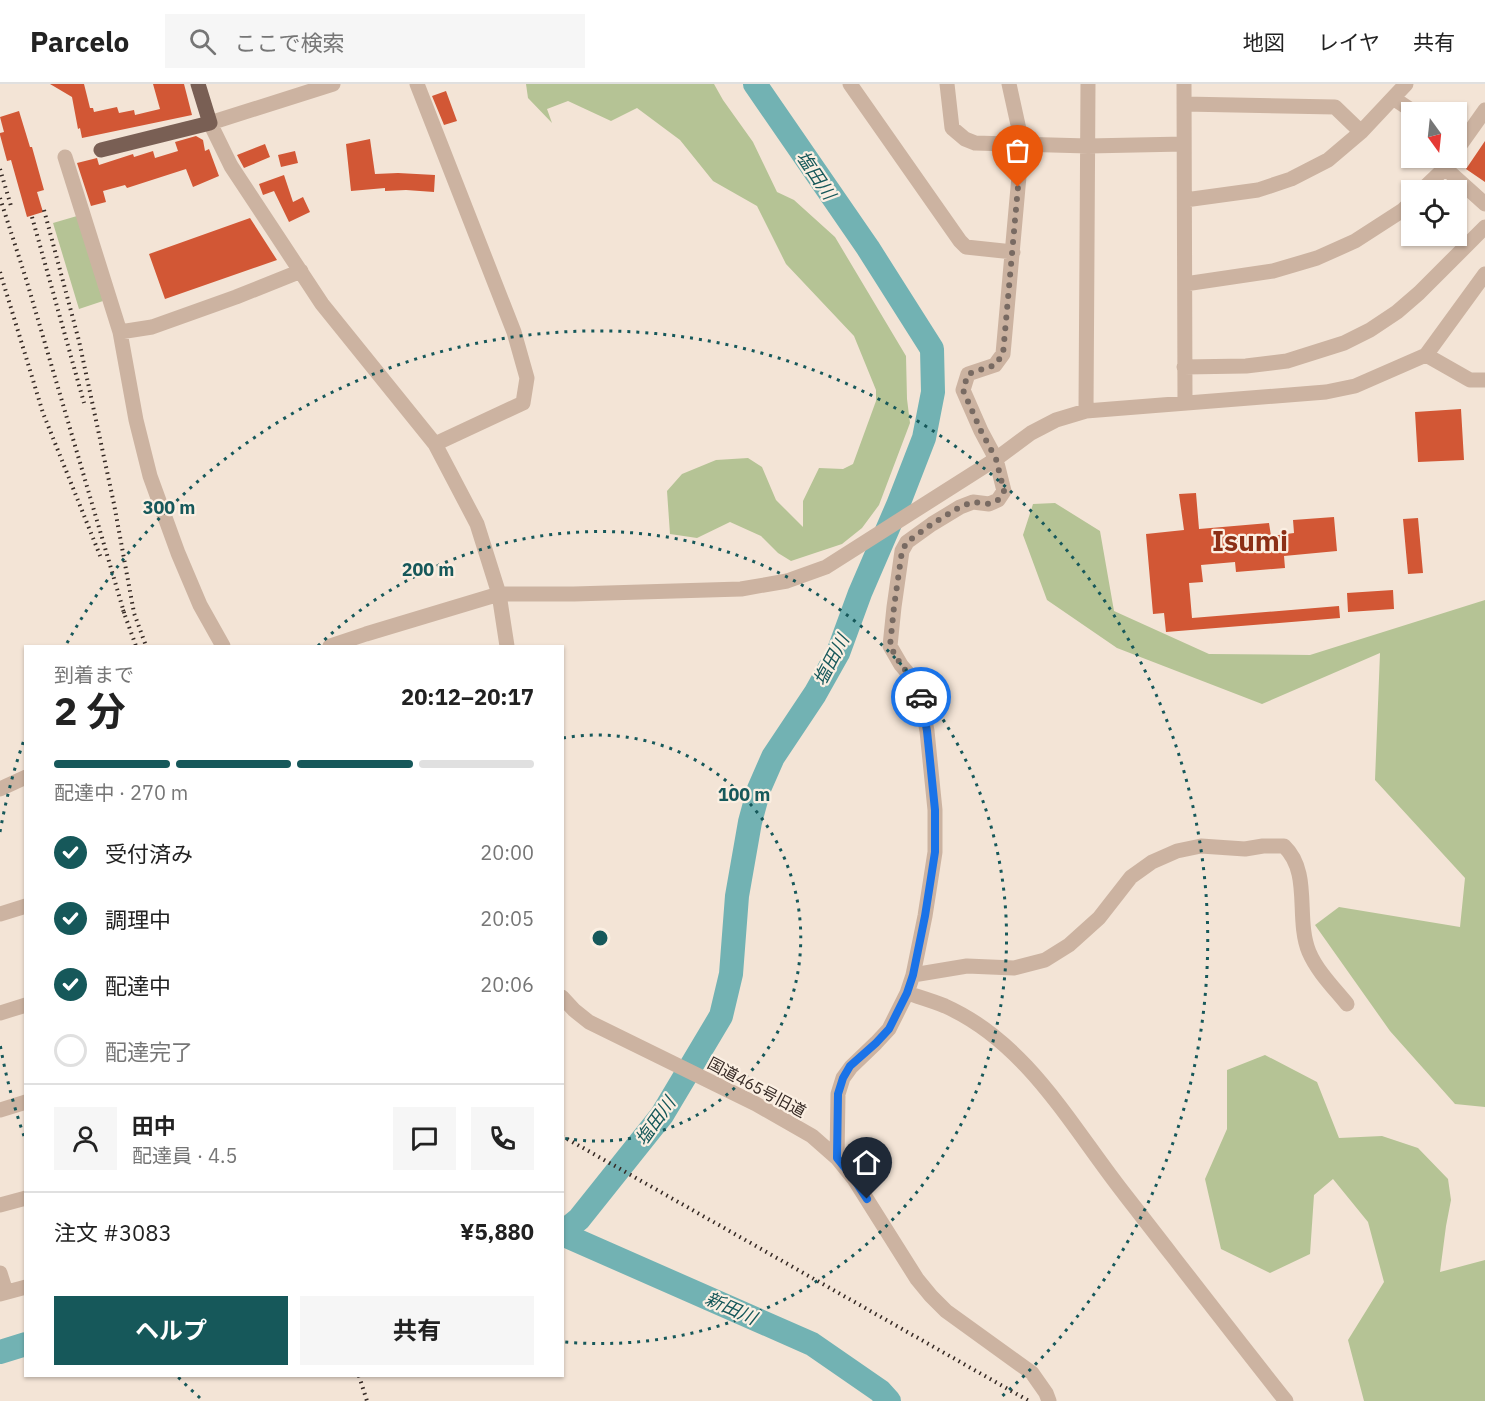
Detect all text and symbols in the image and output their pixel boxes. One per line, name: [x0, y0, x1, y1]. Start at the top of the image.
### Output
search box: [165, 14, 585, 68]
text: Parcelo: [30, 23, 129, 60]
icon: search: [186, 25, 219, 58]
text: ここで検索: [234, 28, 344, 57]
text: 地図: [1243, 28, 1285, 56]
text: レイヤ: [1318, 28, 1380, 56]
text: 共有: [1413, 28, 1455, 56]
north arrow: [1401, 102, 1467, 168]
map controls: [1401, 102, 1467, 246]
pin: [992, 125, 1043, 187]
icon: bag: [1001, 134, 1034, 167]
water label: 塩田川: [791, 146, 842, 205]
button: locate: [1401, 180, 1467, 246]
text: 300 m: [143, 496, 195, 519]
district label: Isumi: [1212, 522, 1288, 559]
text: 200 m: [402, 558, 454, 581]
water label: 塩田川: [808, 629, 855, 689]
text: 到着まで: [54, 661, 134, 688]
courier: [891, 667, 951, 727]
icon: car: [905, 681, 938, 714]
text: 20:12–20:17: [401, 682, 534, 711]
text: 2 分: [54, 685, 126, 736]
text: 配達中 · 270 m: [54, 779, 188, 806]
text: 100 m: [718, 783, 770, 806]
icon: check: [54, 836, 87, 869]
text: 受付済み: [105, 839, 193, 868]
text: 20:00: [480, 839, 534, 866]
icon: check: [54, 902, 87, 935]
text: 調理中: [105, 905, 171, 934]
text: 20:05: [480, 905, 534, 932]
centre of rings: [590, 928, 610, 948]
icon: check: [54, 968, 87, 1001]
text: 配達中: [105, 971, 171, 1000]
text: 20:06: [480, 971, 534, 998]
text: 配達完了: [105, 1037, 193, 1066]
street label: 国道465号旧道: [704, 1053, 810, 1121]
water label: 塩田川: [630, 1091, 681, 1150]
button: person: [54, 1107, 117, 1170]
button: chat: [393, 1107, 456, 1170]
button: phone: [471, 1107, 534, 1170]
text: 田中: [132, 1111, 176, 1140]
pin: [841, 1137, 892, 1199]
text: 配達員 · 4.5: [132, 1142, 237, 1169]
icon: home: [850, 1146, 883, 1179]
text: ¥5,880: [460, 1217, 534, 1246]
text: 注文 #3083: [54, 1218, 172, 1247]
water label: 新田川: [702, 1287, 762, 1330]
button: ヘルプ: [54, 1296, 288, 1365]
button: 共有: [300, 1296, 534, 1365]

